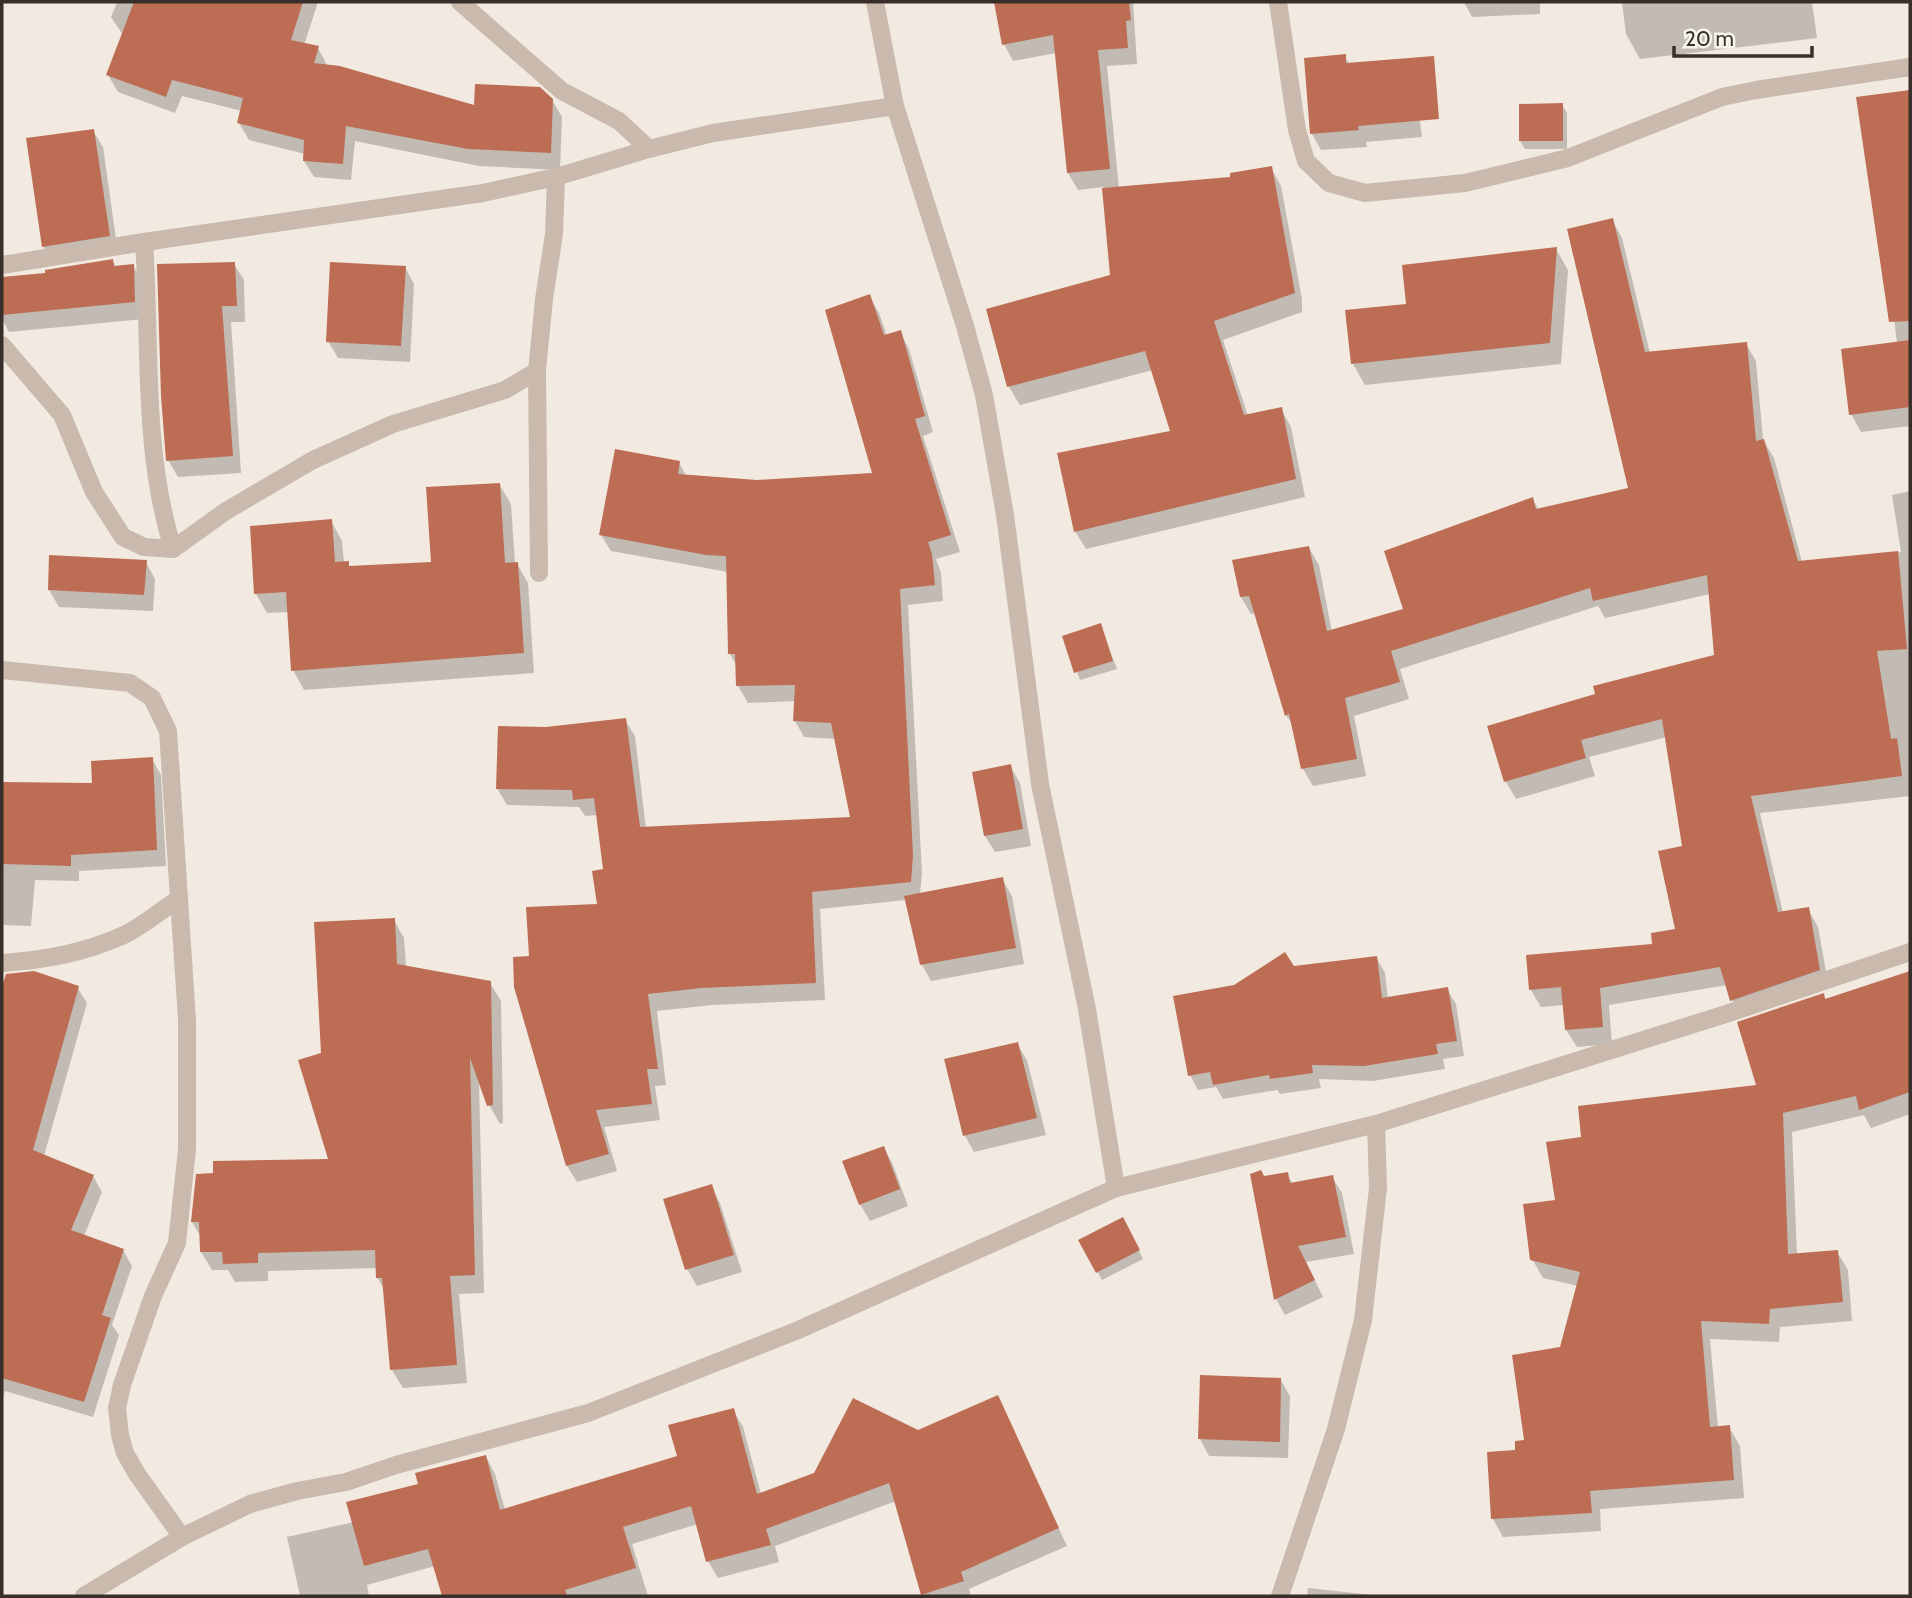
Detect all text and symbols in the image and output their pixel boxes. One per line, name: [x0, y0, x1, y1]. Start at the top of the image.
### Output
scale bar: [1674, 14, 1812, 58]
text: 20 m: [1685, 26, 1734, 51]

